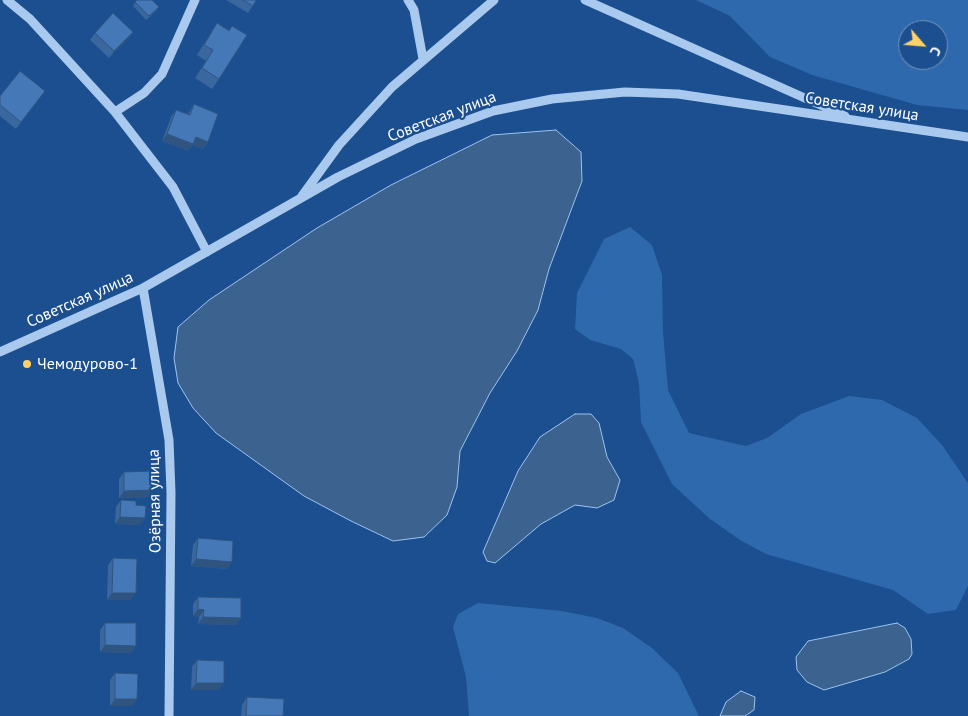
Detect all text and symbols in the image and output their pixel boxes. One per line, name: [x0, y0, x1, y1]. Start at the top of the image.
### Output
north arrow: [898, 20, 948, 70]
text: С: [926, 44, 945, 59]
street label: Советская улица: [385, 87, 499, 147]
street label: Советская улица: [804, 89, 920, 125]
street label: Советская улица: [24, 268, 136, 332]
place label: Чемодурово-1: [37, 354, 138, 374]
marker: Чемодурово-1: [21, 358, 33, 370]
street label: Озёрная улица: [144, 449, 166, 553]

